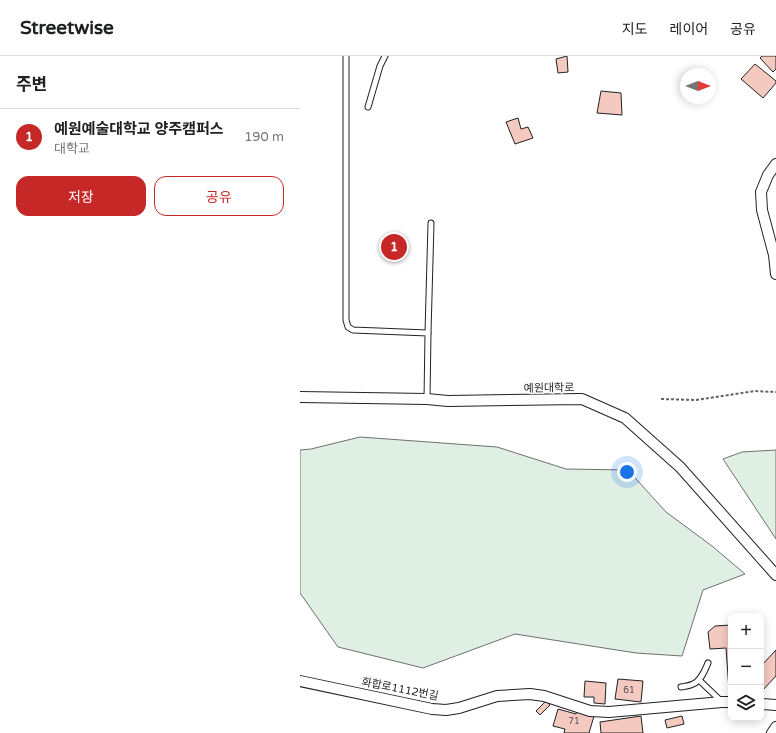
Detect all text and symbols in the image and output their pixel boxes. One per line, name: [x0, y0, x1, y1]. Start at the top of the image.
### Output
text: Streetwise: [20, 17, 114, 39]
text: 지도: [622, 21, 648, 38]
text: 레이어: [670, 21, 708, 38]
text: 공유: [730, 21, 756, 38]
north arrow: [680, 68, 716, 104]
text: 주변: [16, 74, 47, 95]
text: 예원예술대학교 양주캠퍼스: [54, 120, 224, 138]
text: 1: [25, 129, 33, 145]
text: 190 m: [244, 129, 284, 145]
text: 대학교: [54, 141, 90, 157]
button: 저장: [16, 176, 146, 216]
button: 공유: [154, 176, 284, 216]
pin: 1: [381, 232, 407, 262]
street label: 예원대학로: [524, 381, 574, 395]
your location: [617, 462, 637, 482]
map controls: [728, 613, 764, 721]
button: +: [728, 613, 764, 649]
button: −: [728, 649, 764, 685]
street label: 화합로1112번길: [360, 675, 440, 703]
house number: 61: [623, 685, 635, 696]
button: layers: [728, 685, 764, 721]
house number: 71: [568, 716, 580, 727]

